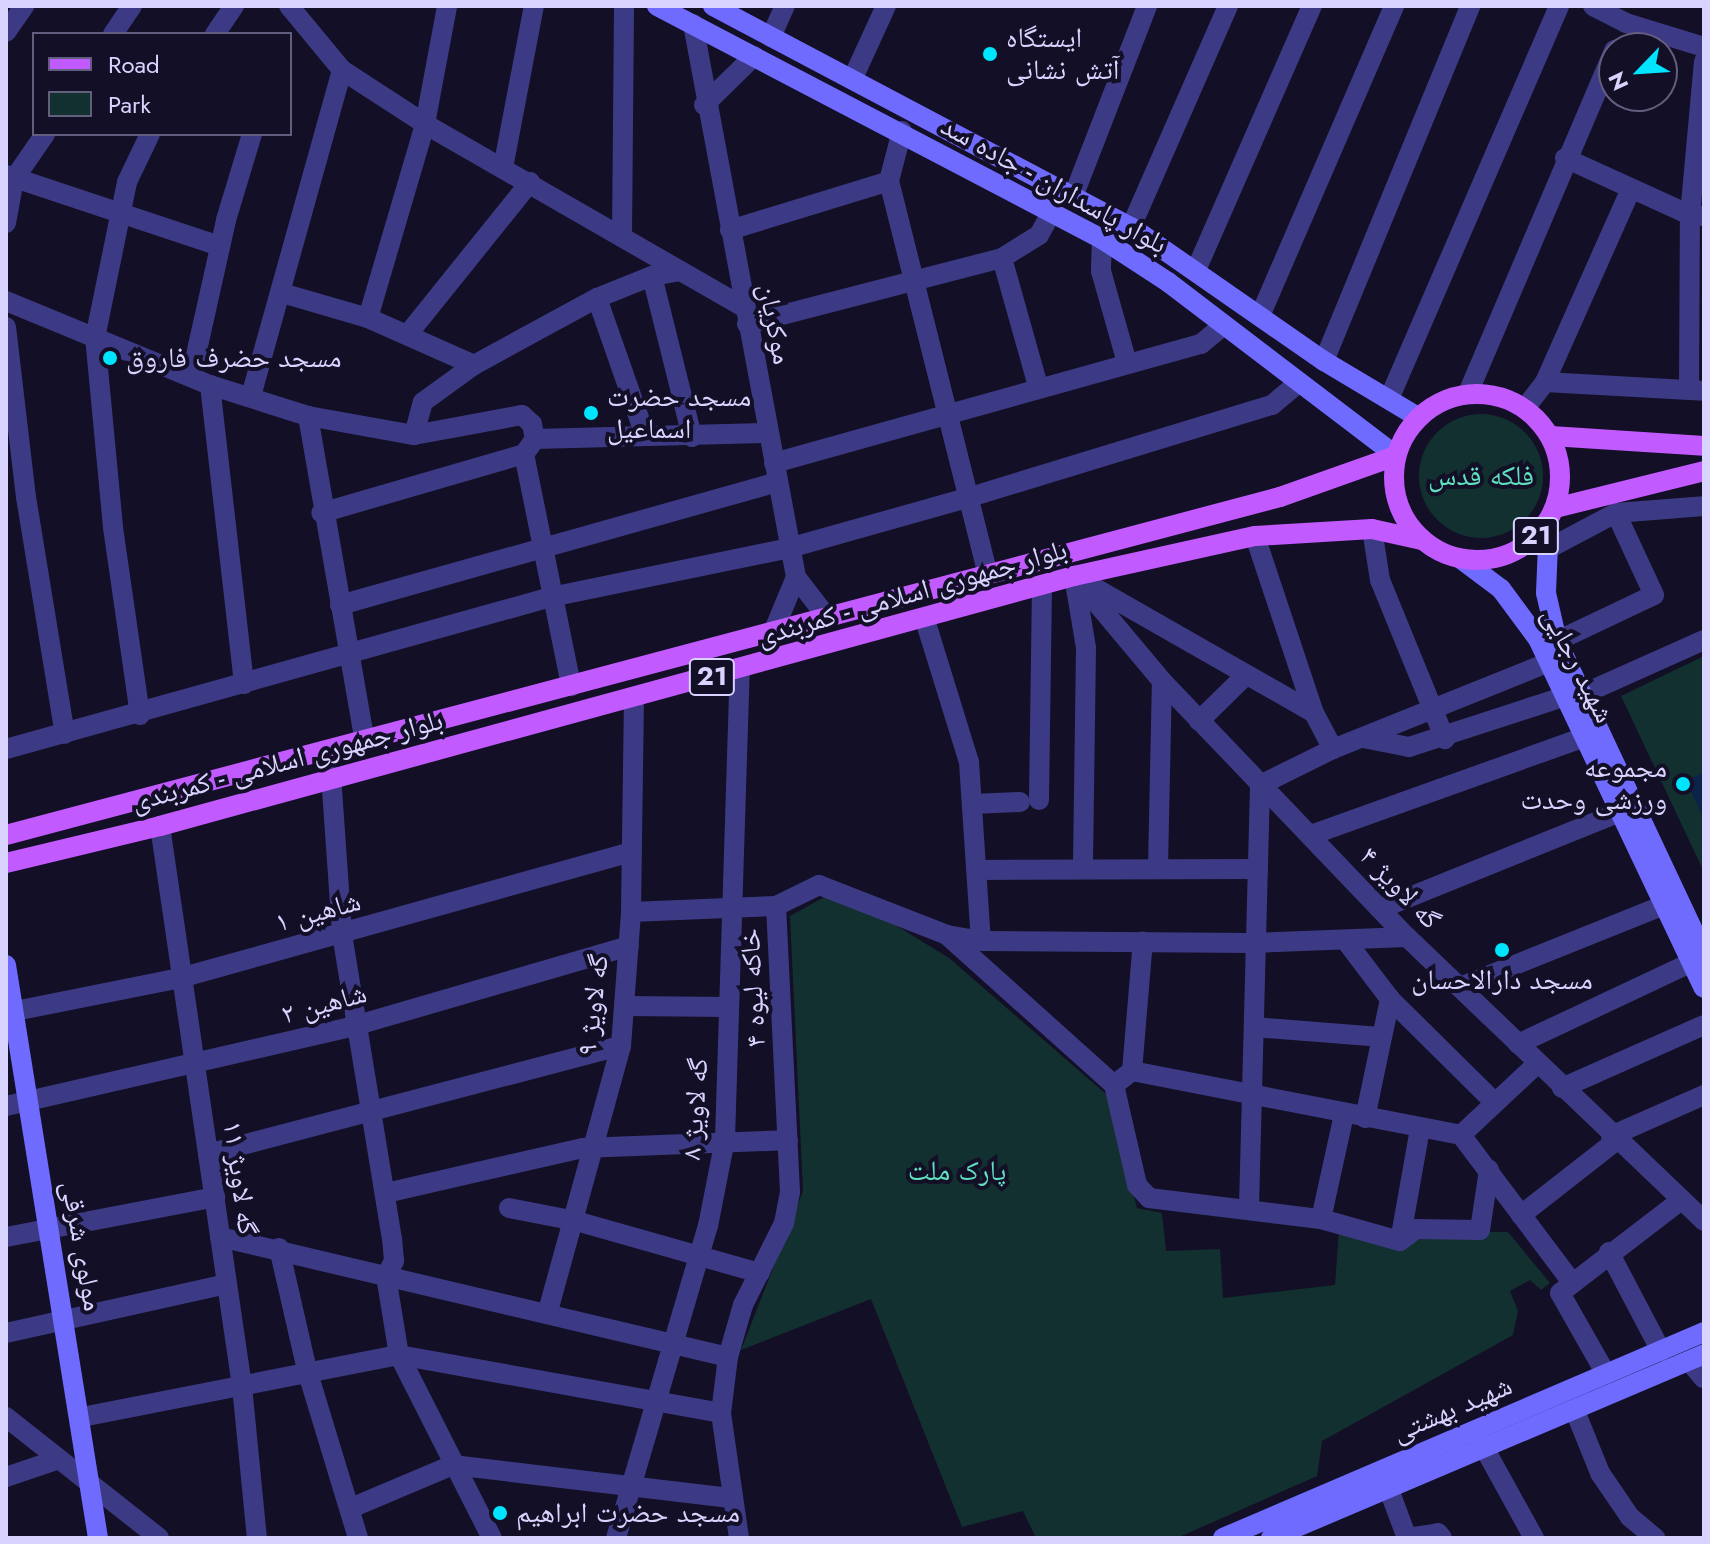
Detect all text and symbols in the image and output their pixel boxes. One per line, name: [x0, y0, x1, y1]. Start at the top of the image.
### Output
place label: ایستگاه آتش نشانی: [1006, 21, 1119, 87]
legend: [32, 32, 292, 136]
north arrow: [1598, 32, 1678, 112]
marker: ایستگاه آتش نشانی: [981, 45, 999, 63]
text: Road: [108, 47, 160, 82]
text: N: [1600, 67, 1636, 96]
text: Park: [108, 87, 151, 122]
street label: بلوار پاسداران - جاده سد: [935, 109, 1173, 261]
street label: موکریان: [751, 281, 799, 367]
place label: مسجد حضرف فاروق: [126, 341, 342, 375]
marker: مسجد حضرف فاروق: [101, 349, 119, 367]
place label: مسجد حضرت اسماعیل: [607, 380, 751, 446]
marker: مسجد حضرت اسماعیل: [582, 404, 600, 422]
park label: فلکه قدس: [1428, 459, 1534, 493]
road number: 21: [1512, 514, 1560, 558]
street label: بلوار جمهوری اسلامی - کمربندی: [753, 533, 1071, 653]
street label: شهید رجایی: [1535, 602, 1621, 728]
road number: 21: [688, 655, 736, 699]
street label: بلوار جمهوری اسلامی - کمربندی: [128, 703, 446, 819]
place label: مجموعه ورزشی وحدت: [1520, 751, 1667, 817]
marker: مجموعه ورزشی وحدت: [1674, 775, 1692, 793]
street label: گه لاویژ ۴: [1352, 840, 1448, 936]
street label: شاهین ۱: [272, 884, 364, 940]
street label: خاکه لیوه ۴: [733, 928, 773, 1048]
marker: مسجد دارالاحسان: [1493, 941, 1511, 959]
street label: گه لاویژ ۹: [570, 952, 616, 1058]
place label: مسجد دارالاحسان: [1411, 963, 1593, 997]
street label: شاهین ۲: [278, 976, 370, 1032]
street label: گه لاویژ ۸: [675, 1057, 715, 1161]
street label: گه لاویژ ۱۱: [215, 1119, 265, 1237]
park label: پارک ملت: [908, 1154, 1006, 1188]
street label: مولوی شرقی: [54, 1178, 110, 1314]
street label: شهید بهشتی: [1387, 1369, 1517, 1449]
place label: مسجد حضرت ابراهیم: [516, 1496, 740, 1530]
marker: مسجد حضرت ابراهیم: [491, 1504, 509, 1522]

